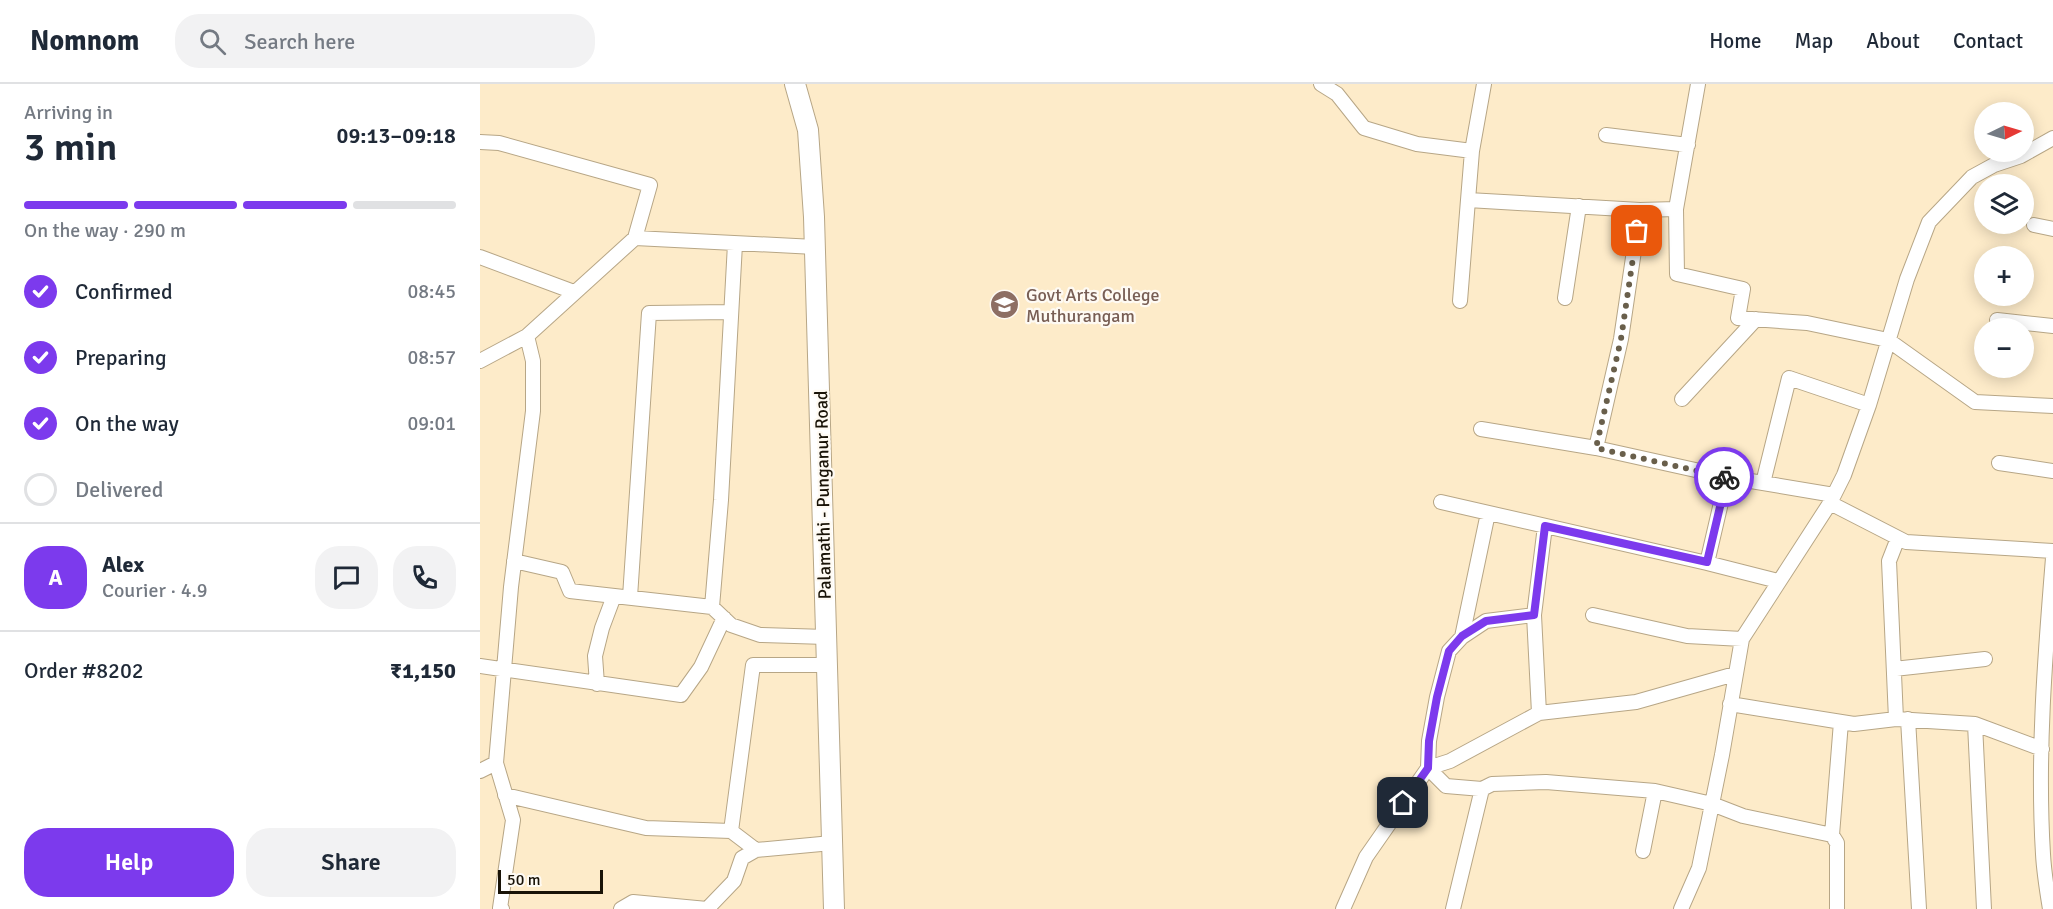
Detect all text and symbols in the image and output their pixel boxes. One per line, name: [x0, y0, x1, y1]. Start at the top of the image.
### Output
search box: [175, 14, 595, 68]
text: Nomnom: [30, 24, 139, 58]
icon: search: [196, 25, 229, 58]
text: Search here: [244, 28, 355, 55]
text: Home: [1709, 28, 1762, 54]
text: Map: [1795, 28, 1833, 54]
text: About: [1866, 28, 1920, 54]
text: Contact: [1953, 28, 2023, 54]
text: Arriving in: [24, 100, 113, 125]
north arrow: [1974, 102, 2034, 162]
map controls: [1974, 102, 2034, 378]
text: 09:13–09:18: [337, 122, 456, 149]
text: 3 min: [24, 123, 117, 171]
button: layers: [1974, 174, 2034, 234]
pin: [1611, 205, 1662, 256]
icon: bag: [1620, 214, 1653, 247]
text: On the way · 290 m: [24, 218, 186, 243]
button: +: [1974, 246, 2034, 306]
icon: check: [24, 275, 57, 308]
text: Confirmed: [75, 278, 173, 305]
text: 08:45: [407, 279, 456, 304]
place label: Govt Arts College Muthurangam: [1026, 284, 1159, 327]
school or university icon: Govt Arts College Muthurangam: [989, 289, 1021, 321]
button: −: [1974, 318, 2034, 378]
icon: check: [24, 341, 57, 374]
text: Preparing: [75, 344, 167, 371]
text: 08:57: [407, 345, 456, 370]
street label: Palamathi - Punganur Road: [810, 390, 836, 600]
icon: check: [24, 407, 57, 440]
text: On the way: [75, 410, 179, 437]
text: 09:01: [407, 411, 456, 436]
courier: [1694, 447, 1754, 507]
icon: bike: [1708, 461, 1741, 494]
text: Delivered: [75, 476, 163, 503]
button: chat: [315, 546, 378, 609]
button: phone: [393, 546, 456, 609]
text: Alex: [102, 551, 144, 578]
text: A: [48, 564, 63, 591]
text: Courier · 4.9: [102, 578, 208, 603]
text: Order #8202: [24, 657, 144, 684]
text: ₹1,150: [390, 657, 456, 684]
pin: [1377, 777, 1428, 828]
icon: home: [1386, 786, 1419, 819]
button: Help: [24, 828, 234, 897]
button: Share: [246, 828, 456, 897]
scale bar: [498, 867, 603, 894]
text: 50 m: [507, 870, 541, 890]

